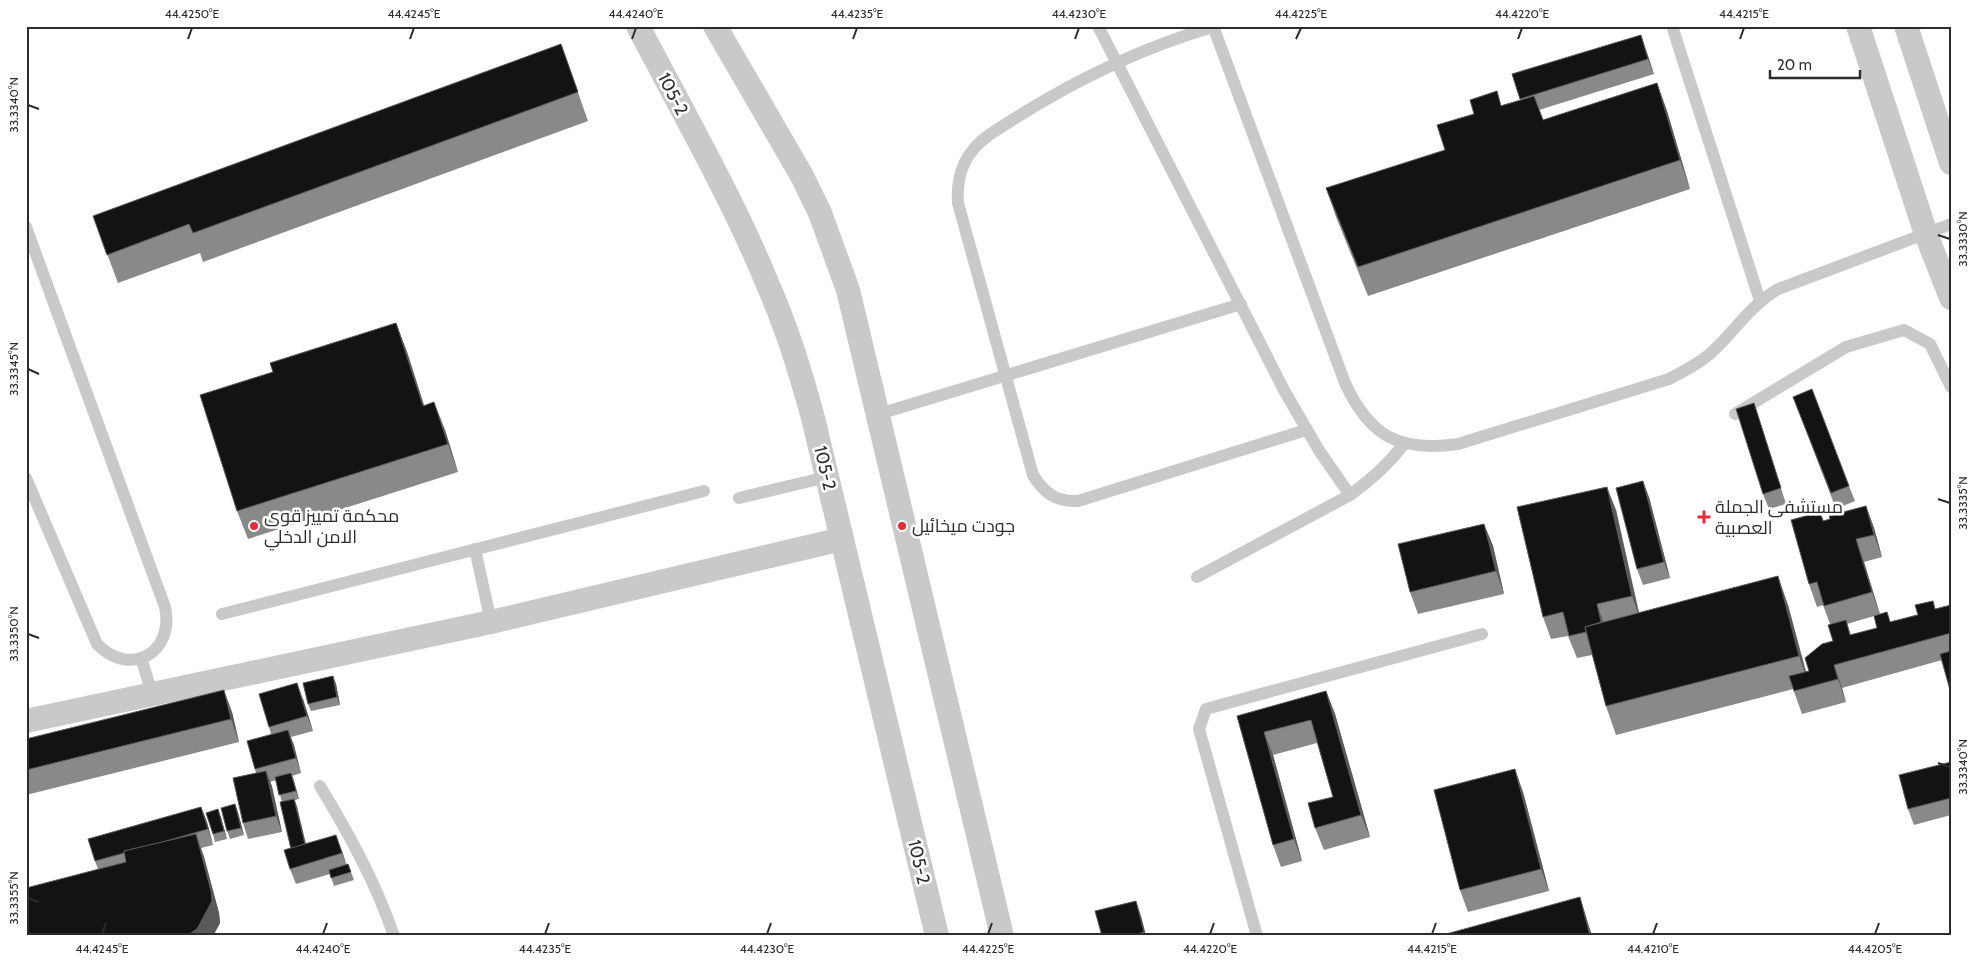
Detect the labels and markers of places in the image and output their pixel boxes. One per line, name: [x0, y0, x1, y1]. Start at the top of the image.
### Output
place label: مستشفى الجملة العصبية: [1715, 496, 1843, 539]
place label: محكمة تمييز قوى الامن الدخلي: [264, 505, 399, 551]
marker: مستشفى الجملة العصبية: [1697, 510, 1711, 524]
place label: جودت ميخائيل: [912, 515, 1015, 537]
marker: محكمة تمييز قوى الامن الدخلي: [248, 520, 260, 532]
marker: جودت ميخائيل: [896, 520, 908, 532]

